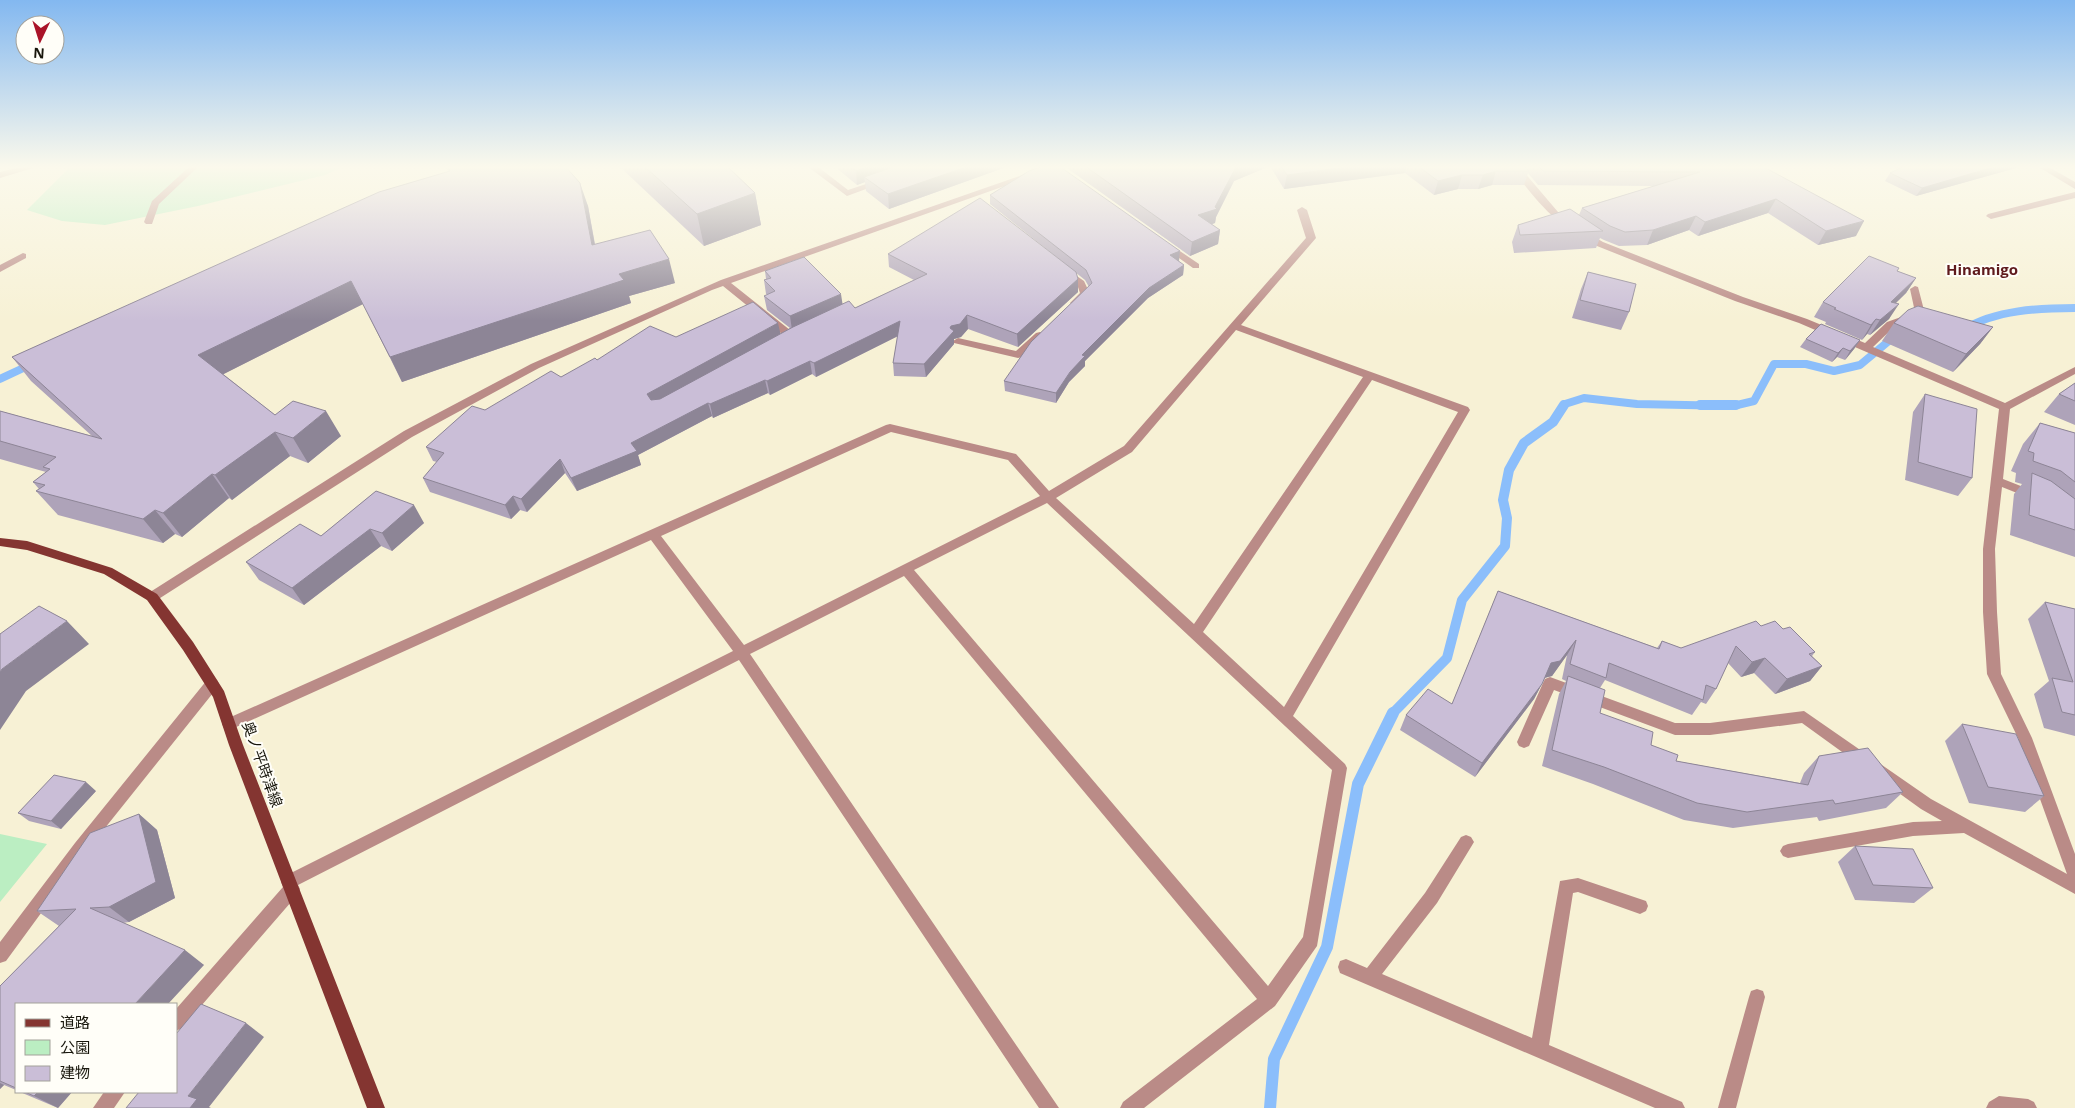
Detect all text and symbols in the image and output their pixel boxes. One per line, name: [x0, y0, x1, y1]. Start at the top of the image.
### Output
north arrow: [15, 15, 65, 65]
text: N: [33, 44, 45, 63]
district label: Hinamigo: [1946, 259, 2018, 279]
street label: 奥ノ平時津線: [238, 718, 288, 810]
legend: [15, 1003, 178, 1093]
text: 道路: [60, 1012, 90, 1032]
text: 公園: [60, 1037, 90, 1057]
text: 建物: [60, 1062, 90, 1082]

